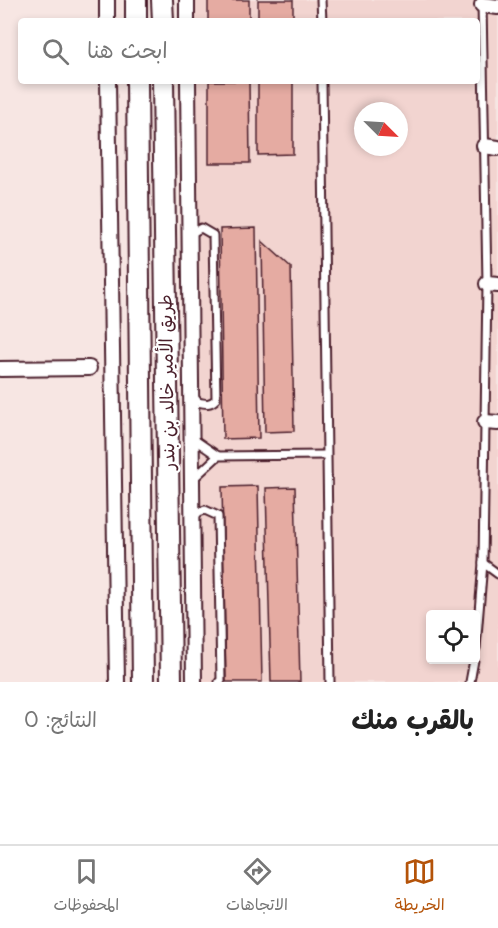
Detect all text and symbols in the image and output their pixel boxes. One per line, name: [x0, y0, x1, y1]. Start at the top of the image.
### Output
search box: [18, 18, 480, 84]
text: ابحث هنا: [87, 32, 168, 65]
icon: search: [39, 35, 72, 68]
north arrow: [354, 102, 408, 156]
street label: طريق الأمير خالد بن بندر: [150, 294, 181, 472]
map controls: [426, 610, 480, 664]
button: locate: [426, 610, 480, 664]
text: بالقرب منك: [352, 699, 474, 738]
text: النتائج: 0: [24, 704, 97, 734]
tab: المحفوظات: [53, 855, 119, 919]
tab: الاتجاهات: [226, 855, 288, 919]
tab: الخريطة: [395, 855, 445, 919]

